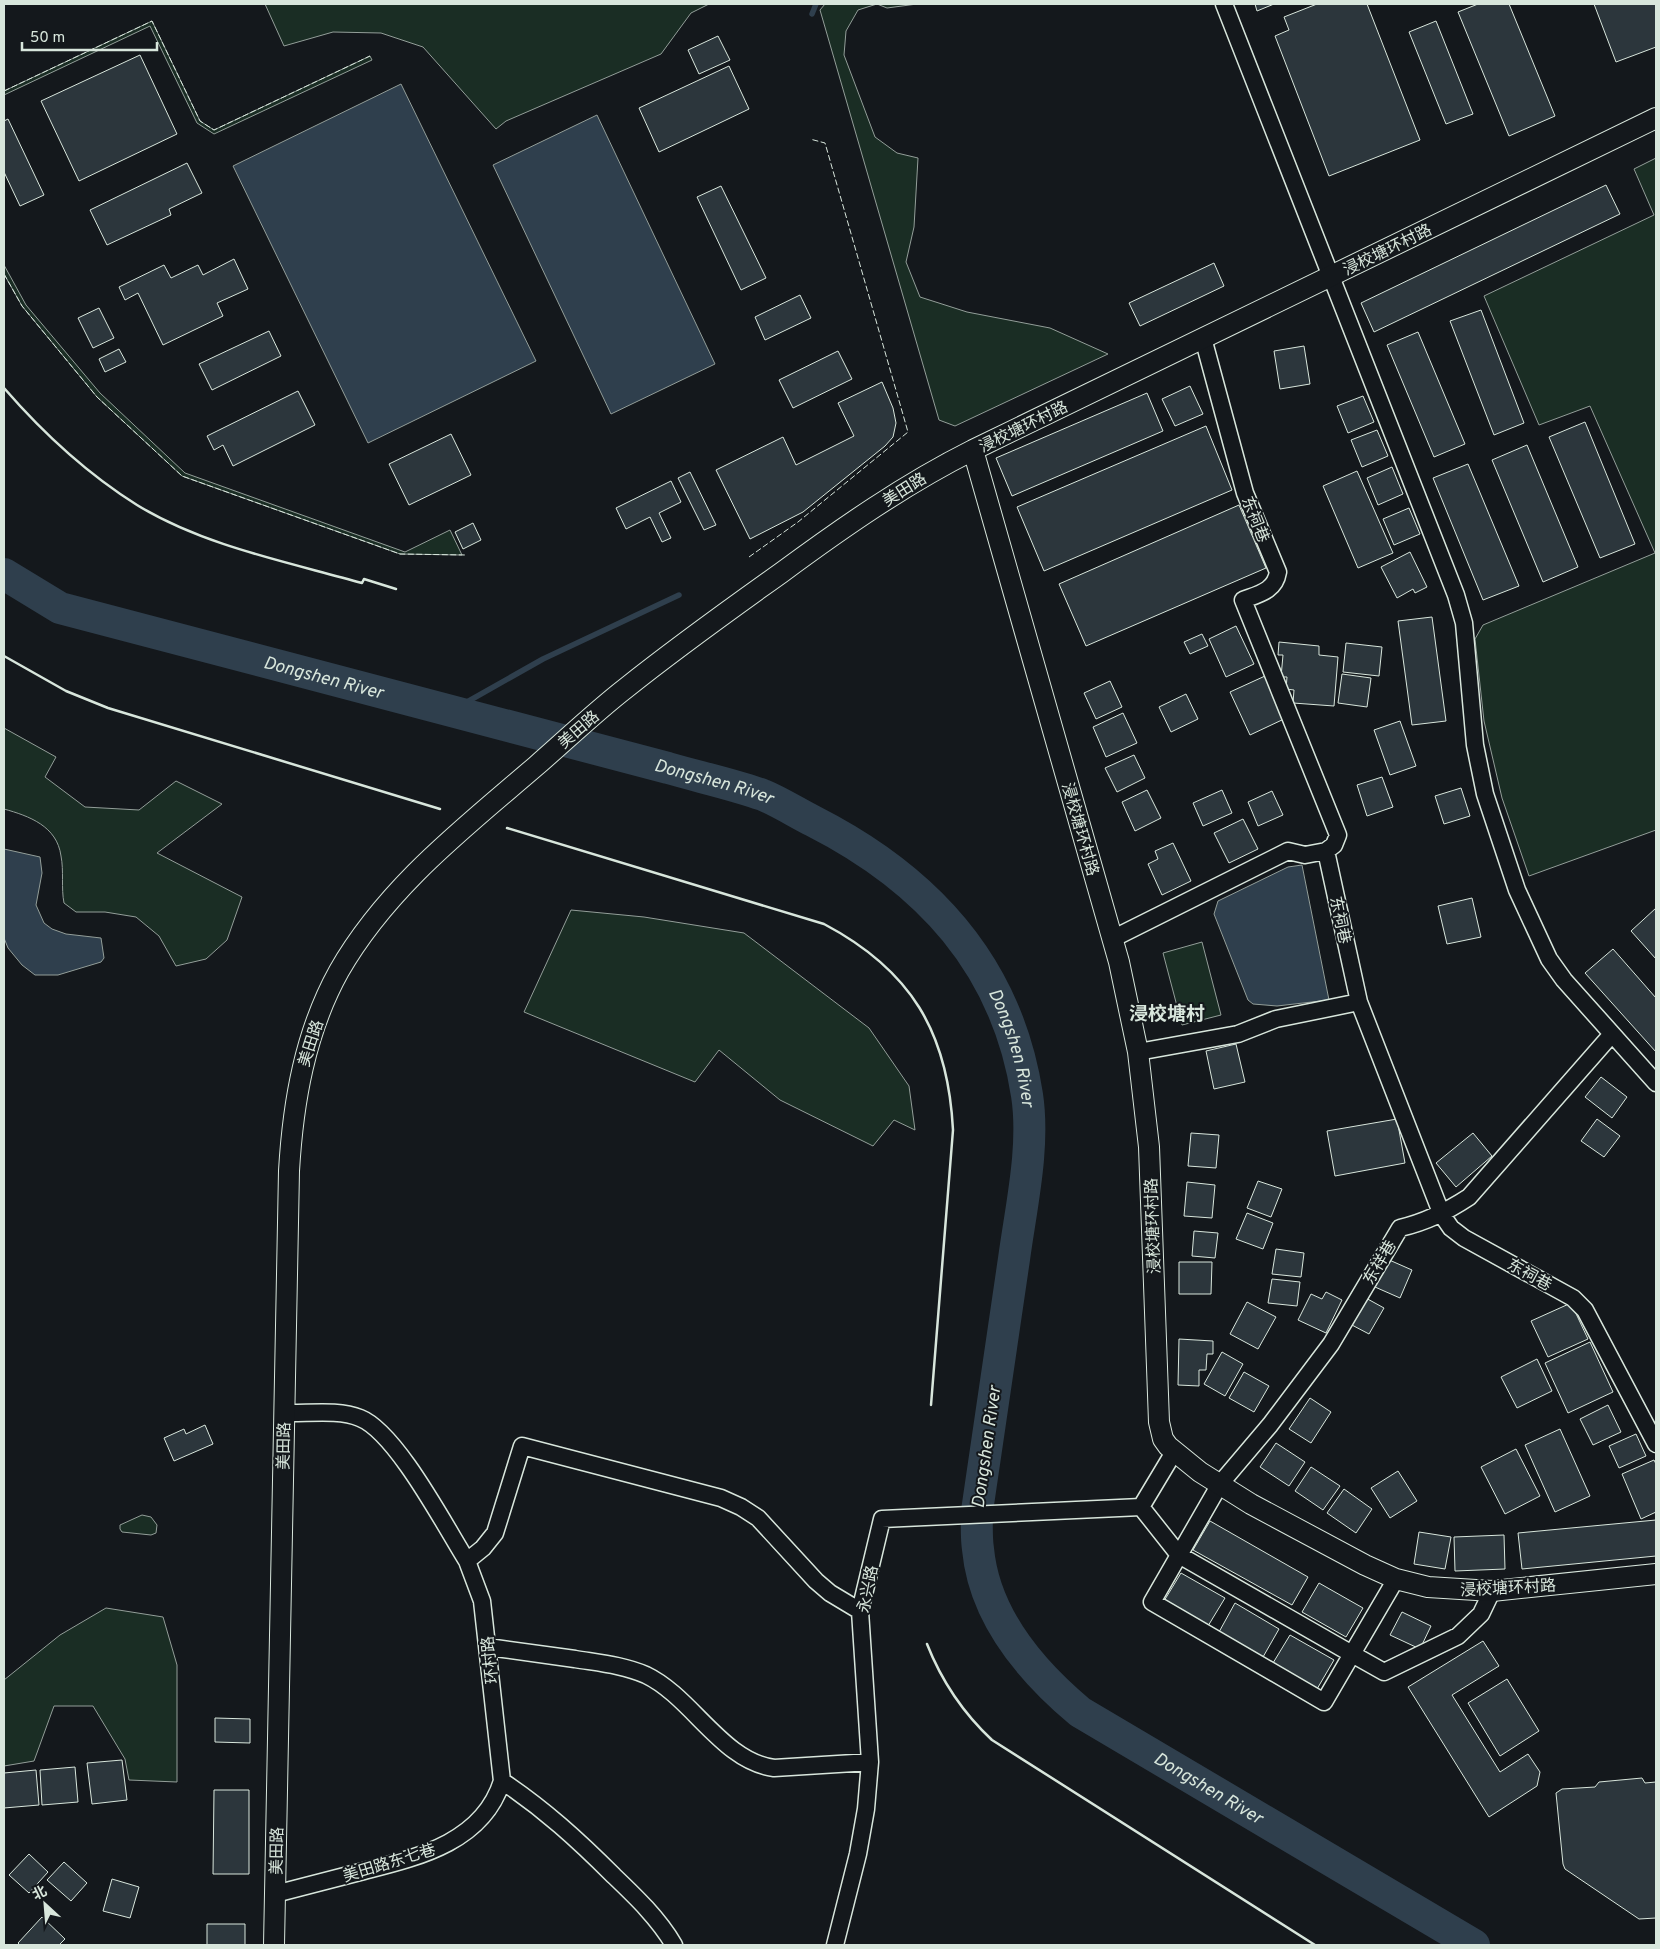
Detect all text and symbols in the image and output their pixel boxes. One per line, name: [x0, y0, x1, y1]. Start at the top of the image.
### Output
scale bar: [22, 20, 158, 52]
text: 50 m: [30, 29, 65, 48]
street label: 浸校塘环村路: [1340, 221, 1435, 281]
street label: 浸校塘环村路: [976, 398, 1071, 458]
street label: 美田路: [879, 469, 931, 512]
street label: 东祠巷: [1236, 494, 1272, 546]
water label: Dongshen River: [261, 652, 388, 706]
street label: 美田路: [555, 707, 604, 754]
water label: Dongshen River: [651, 755, 779, 812]
street label: 浸校塘环村路: [1056, 781, 1102, 878]
street label: 东祠巷: [1324, 895, 1354, 946]
water label: Dongshen River: [982, 985, 1039, 1110]
district label: 浸校塘村: [1129, 1003, 1205, 1027]
street label: 美田路: [295, 1018, 329, 1070]
street label: 浸校塘环村路: [1142, 1178, 1166, 1274]
street label: 东祥巷: [1360, 1237, 1402, 1289]
street label: 东祠巷: [1503, 1255, 1555, 1296]
water label: Dongshen River: [968, 1383, 1008, 1510]
street label: 美田路: [275, 1422, 295, 1470]
street label: 永兴路: [855, 1564, 883, 1615]
street label: 浸校塘环村路: [1460, 1576, 1557, 1601]
street label: 环村路: [479, 1635, 503, 1685]
water label: Dongshen River: [1149, 1748, 1268, 1832]
street label: 美田路: [268, 1827, 288, 1875]
street label: 美田路东七巷: [341, 1840, 438, 1888]
north arrow: [20, 1879, 70, 1929]
text: 北: [30, 1883, 50, 1904]

